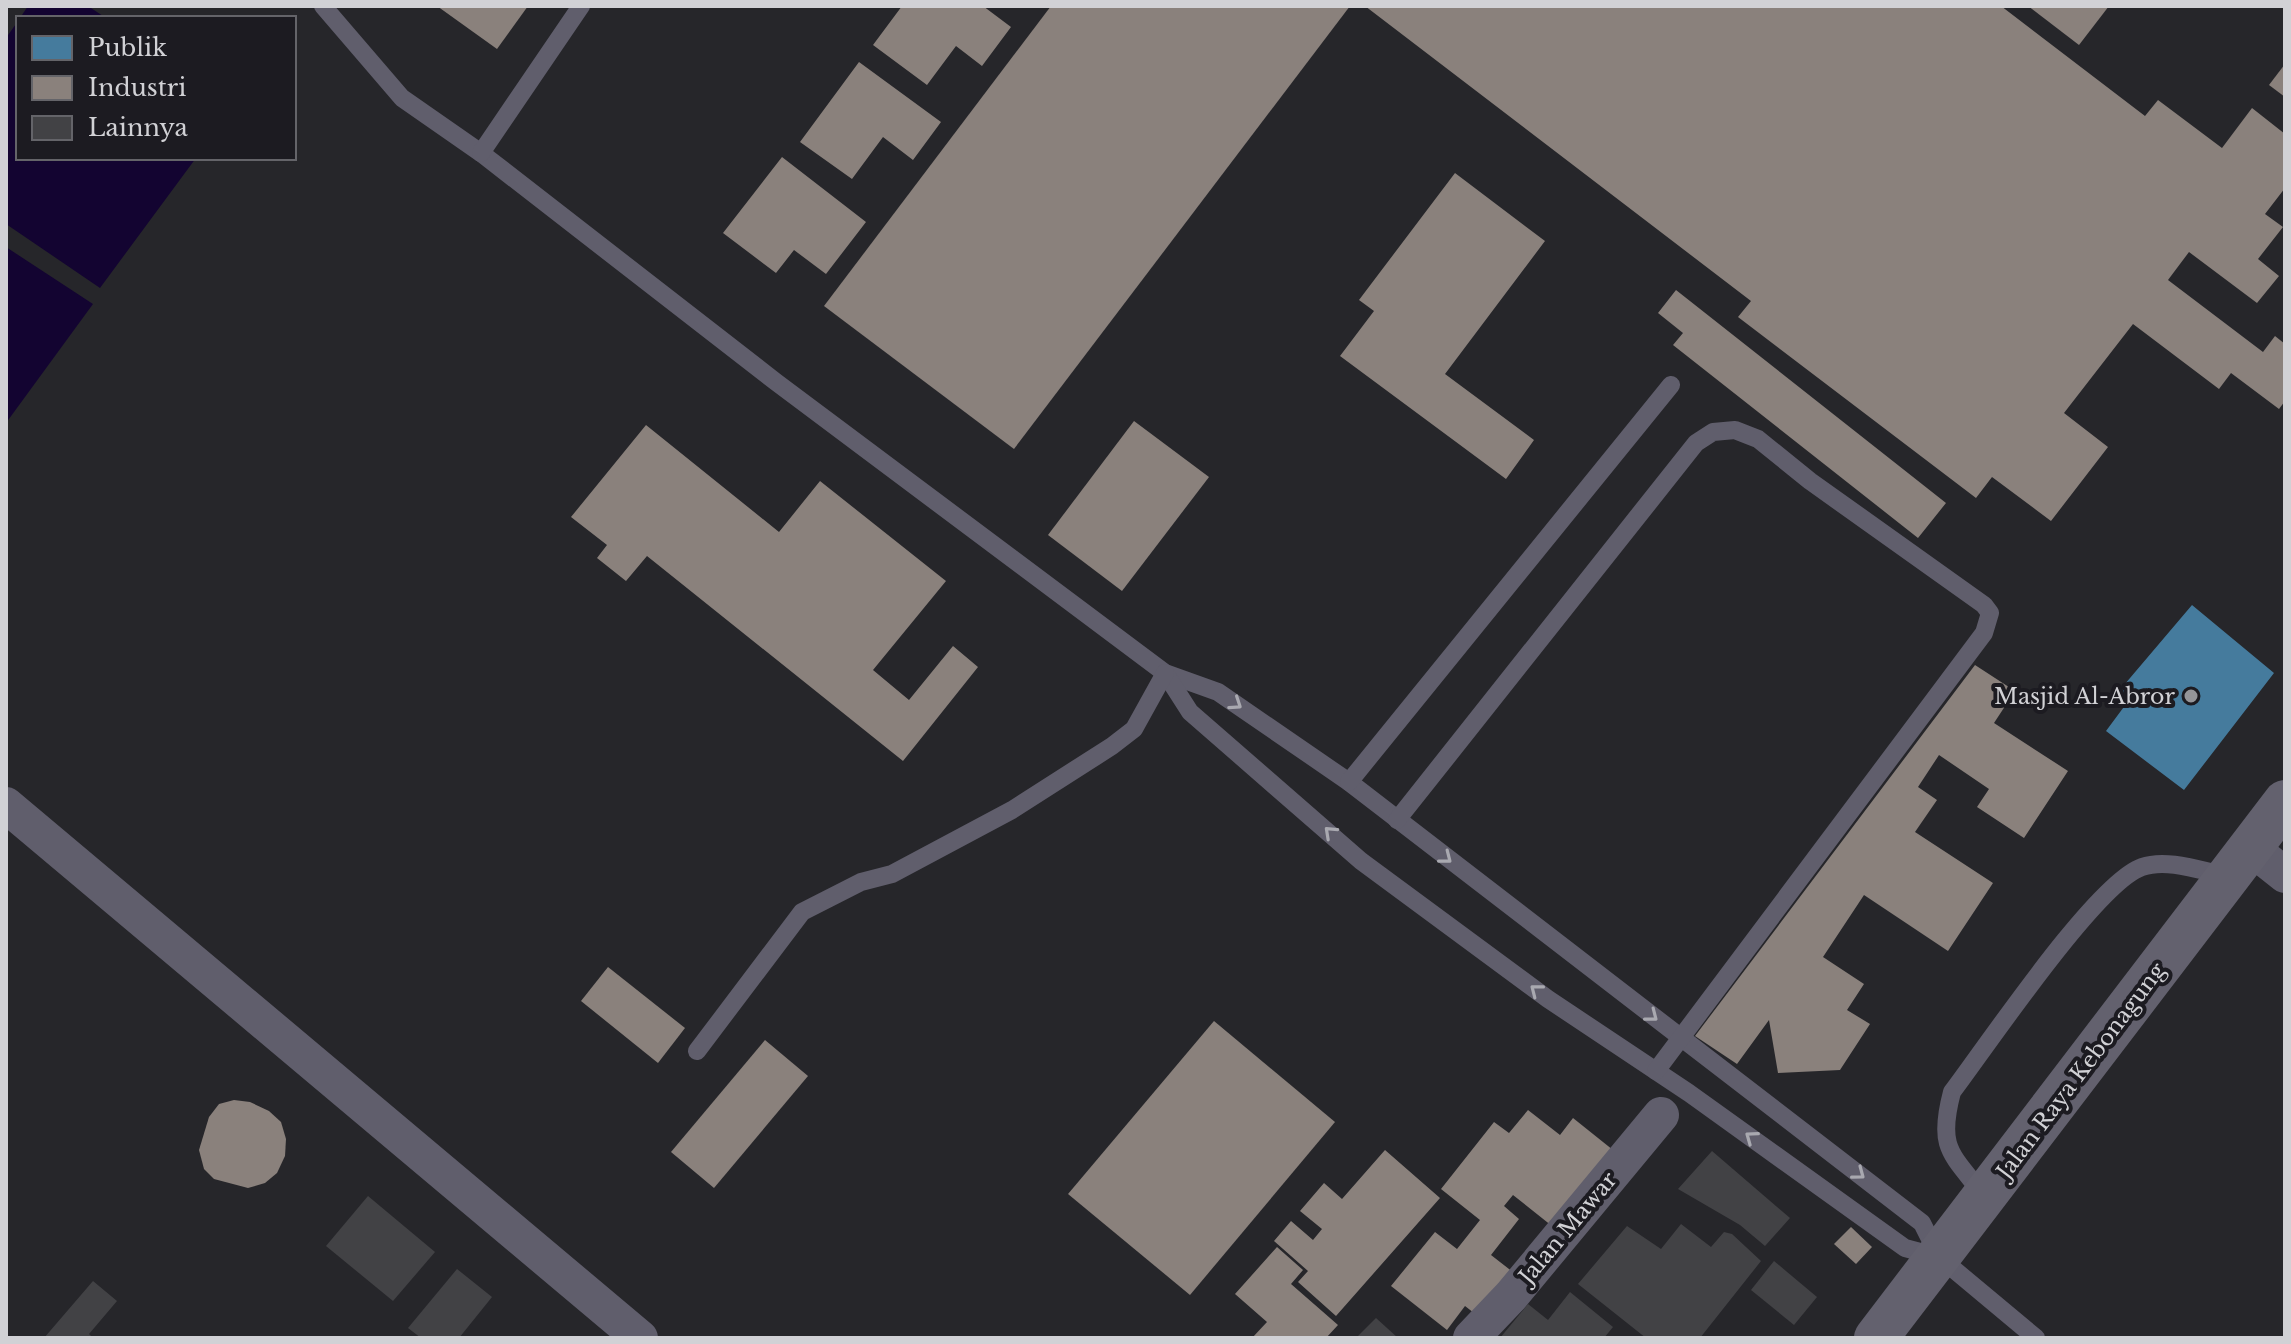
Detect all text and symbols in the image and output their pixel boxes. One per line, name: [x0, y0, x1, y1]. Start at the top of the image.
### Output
legend: [16, 16, 296, 160]
text: Publik: [88, 33, 167, 62]
text: Industri: [88, 73, 186, 102]
text: Lainnya: [88, 113, 189, 142]
place label: Masjid Al-Abror: [1994, 683, 2176, 710]
marker: Masjid Al-Abror: [2182, 687, 2200, 705]
one-way arrow: [1228, 694, 1242, 709]
one-way arrow: [1324, 828, 1339, 842]
one-way arrow: [1437, 848, 1452, 862]
street label: Jalan Raya Kebonagung: [1989, 957, 2172, 1187]
one-way arrow: [1530, 985, 1545, 999]
one-way arrow: [1643, 1007, 1658, 1021]
one-way arrow: [1745, 1132, 1759, 1146]
one-way arrow: [1850, 1165, 1865, 1179]
street label: Jalan Mawar: [1511, 1166, 1623, 1292]

